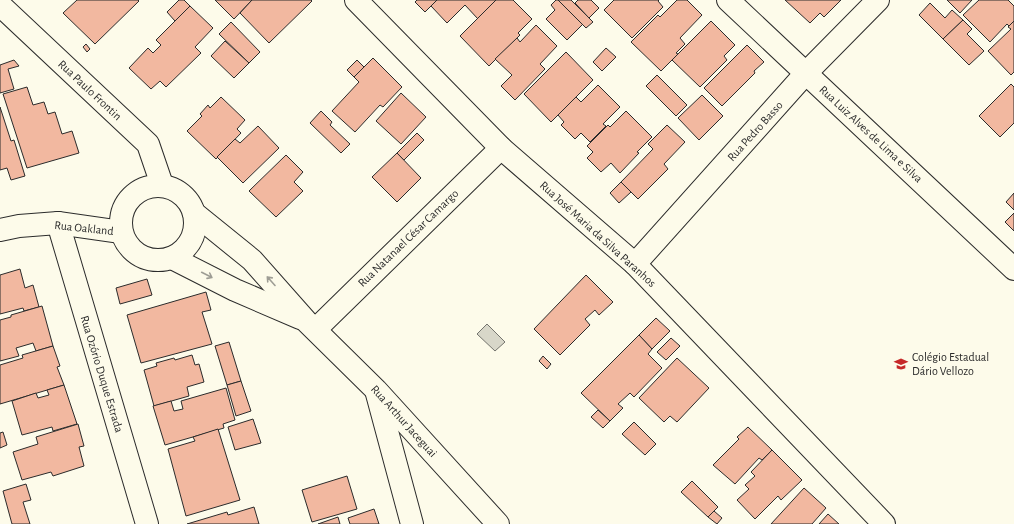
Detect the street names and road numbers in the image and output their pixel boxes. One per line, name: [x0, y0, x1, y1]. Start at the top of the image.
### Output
street label: Rua Paulo Frontin: [56, 58, 124, 122]
street label: Rua Luiz Alves de Lima e Silva: [817, 83, 925, 185]
street label: Rua Pedro Basso: [725, 99, 785, 163]
street label: Rua José Maria da Silva Paranhos: [538, 179, 658, 289]
street label: Rua Natanael César Camargo: [355, 187, 461, 289]
street label: Rua Oakland: [54, 219, 114, 237]
street label: Rua Ozório Duque Estrada: [78, 314, 126, 434]
street label: Rua Arthur Jaceguai: [369, 383, 439, 459]

